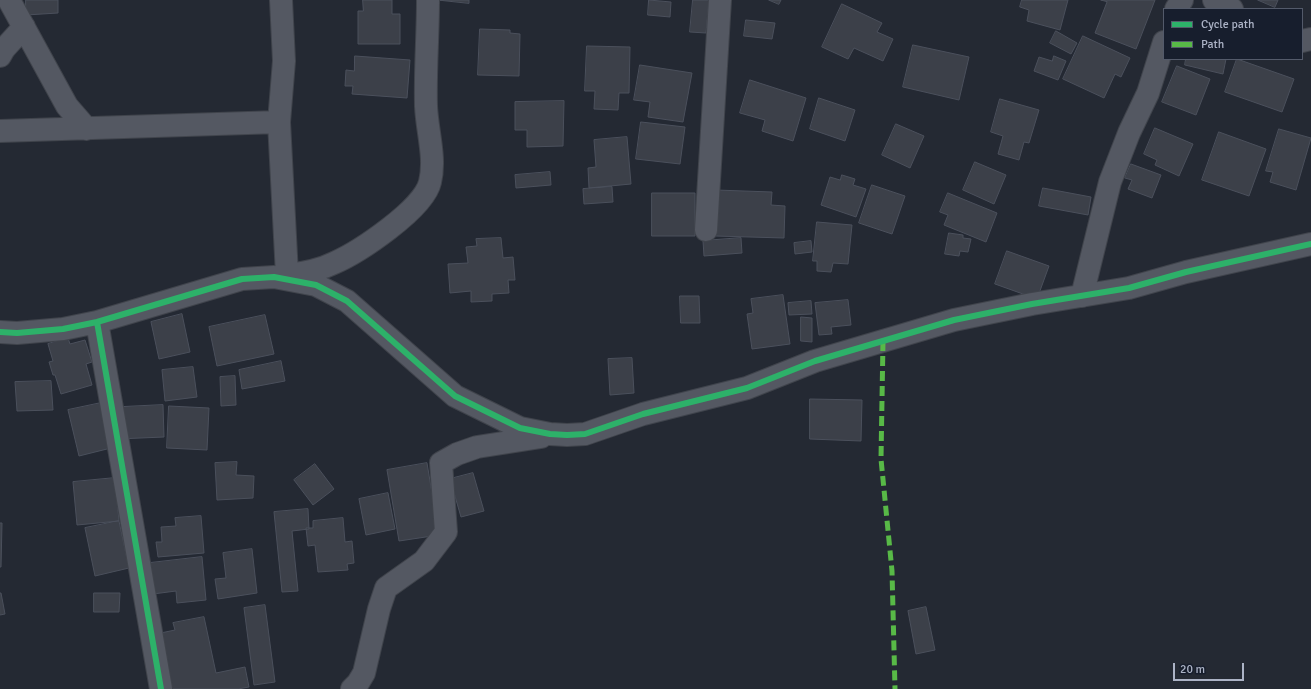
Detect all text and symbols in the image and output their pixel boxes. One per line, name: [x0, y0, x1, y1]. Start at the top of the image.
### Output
legend: [1163, 8, 1303, 60]
text: Cycle path: [1201, 17, 1254, 32]
text: Path: [1201, 37, 1224, 52]
scale bar: [1175, 655, 1246, 681]
text: 20 m: [1180, 662, 1205, 677]

